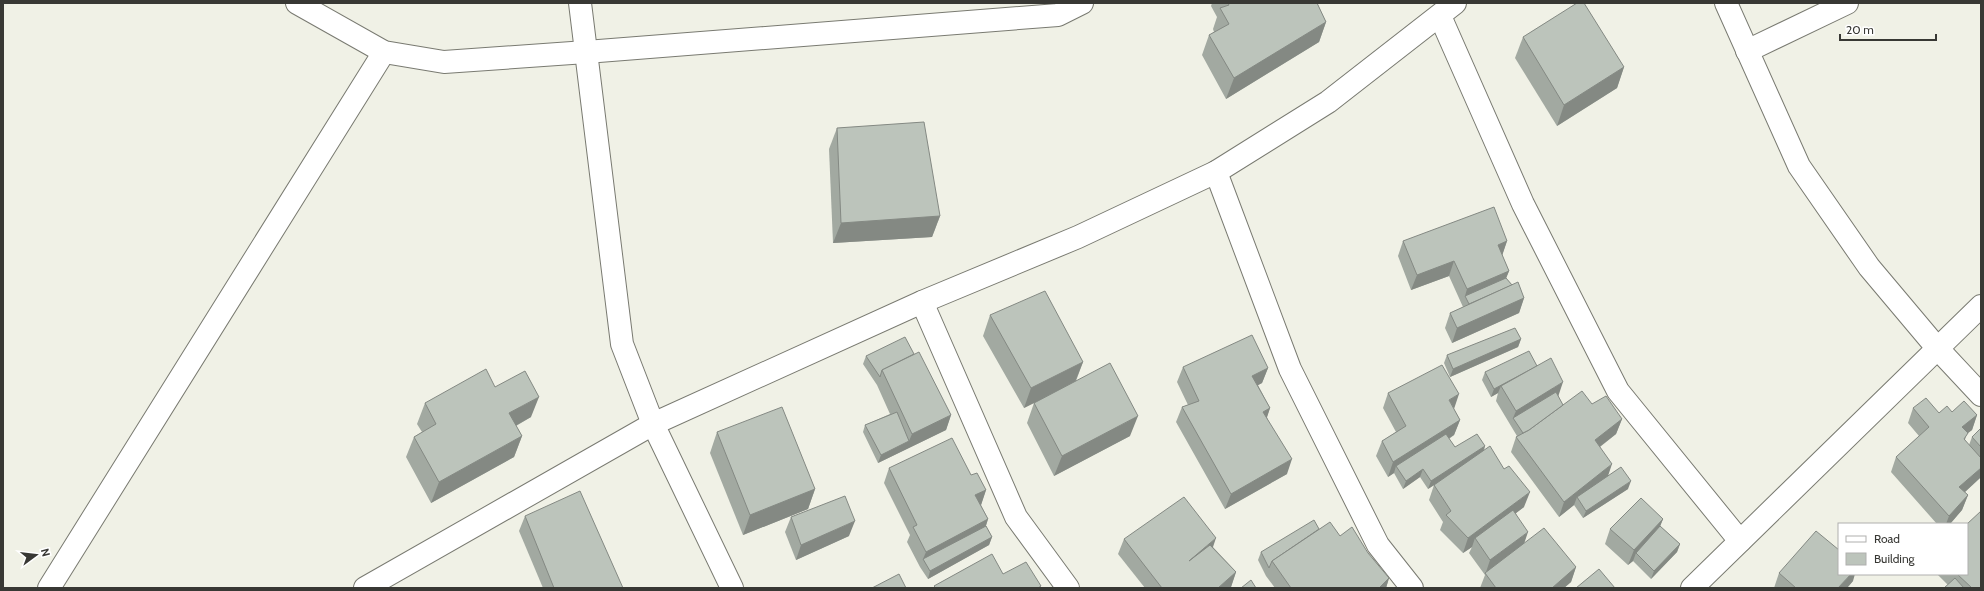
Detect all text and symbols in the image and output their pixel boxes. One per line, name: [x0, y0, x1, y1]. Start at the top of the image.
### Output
scale bar: [1840, 16, 1936, 42]
text: 20 m: [1846, 22, 1874, 37]
legend: [1838, 523, 1968, 575]
text: Road: [1874, 531, 1900, 546]
north arrow: [16, 535, 56, 575]
text: N: [38, 547, 53, 558]
text: Building: [1874, 551, 1916, 566]

